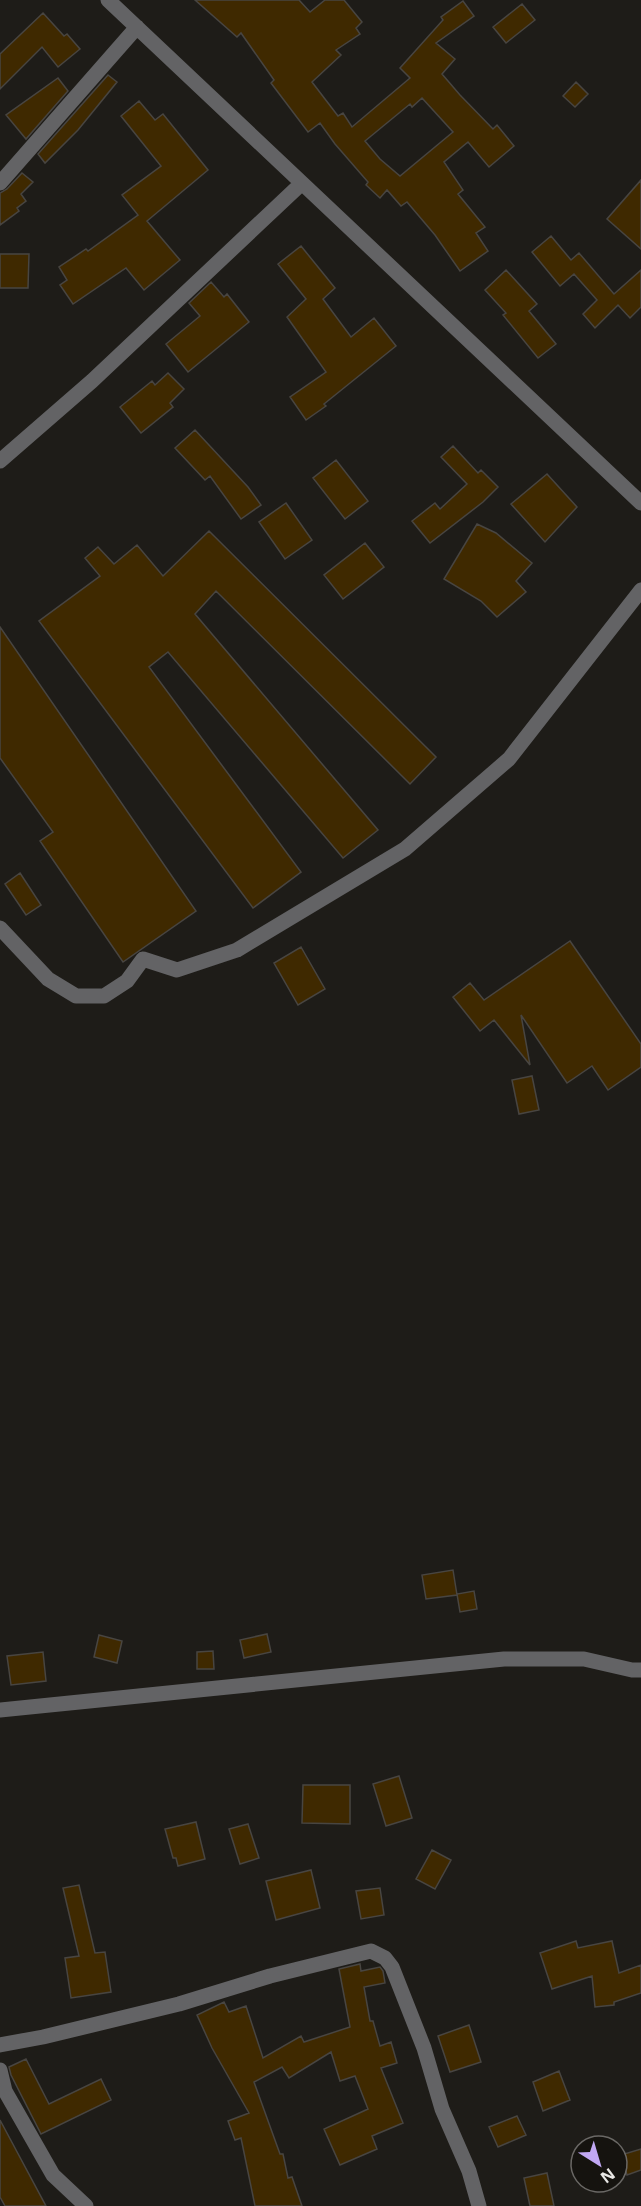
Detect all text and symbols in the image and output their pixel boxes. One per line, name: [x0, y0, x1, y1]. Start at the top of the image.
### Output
north arrow: [569, 2134, 629, 2194]
text: N: [596, 2163, 620, 2189]

